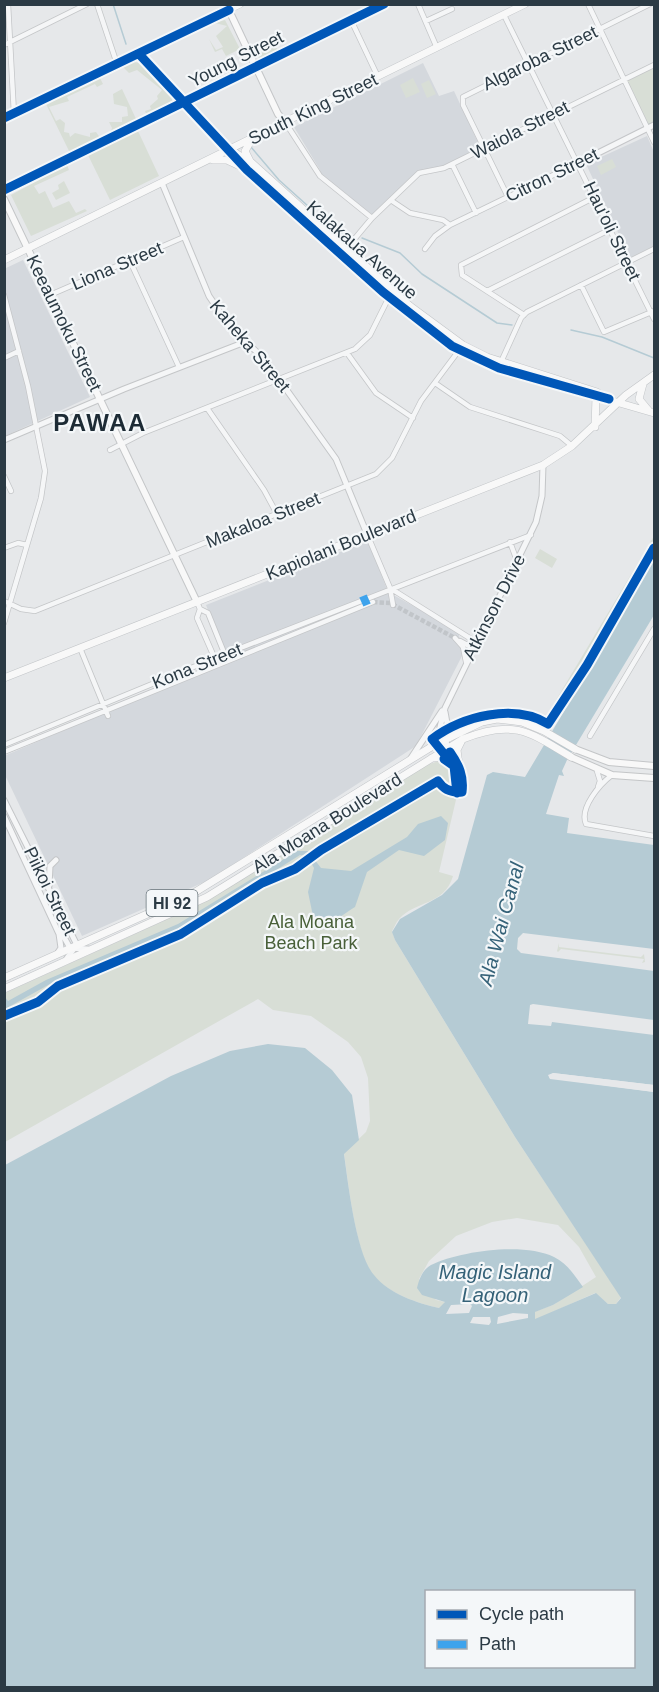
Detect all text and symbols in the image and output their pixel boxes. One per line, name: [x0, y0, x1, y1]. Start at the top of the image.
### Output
street label: Algaroba Street: [479, 22, 601, 94]
street label: Young Street: [185, 27, 287, 91]
street label: South King Street: [245, 69, 381, 149]
street label: Waiola Street: [468, 97, 572, 163]
street label: Citron Street: [502, 144, 602, 206]
street label: Hau'oli Street: [579, 178, 645, 284]
street label: Kalakaua Avenue: [303, 197, 421, 303]
street label: Liona Street: [68, 238, 166, 294]
street label: Keeaumoku Street: [22, 252, 106, 394]
street label: Kaheka Street: [206, 296, 294, 396]
district label: PAWAA: [53, 409, 147, 436]
street label: Makaloa Street: [203, 488, 323, 552]
street label: Kapiolani Boulevard: [263, 506, 419, 584]
street label: Atkinson Drive: [459, 551, 529, 663]
street label: Kona Street: [149, 639, 245, 693]
street label: Ala Moana Boulevard: [249, 769, 405, 877]
street label: Piikoi Street: [20, 843, 80, 939]
water label: Ala Wai Canal: [474, 860, 528, 989]
road number: HI 92: [146, 890, 198, 916]
park label: Ala Moana Beach Park: [264, 912, 359, 953]
water label: Magic Island Lagoon: [439, 1261, 552, 1306]
legend: [425, 1590, 635, 1668]
text: Cycle path: [479, 1604, 564, 1624]
text: Path: [479, 1634, 516, 1654]

